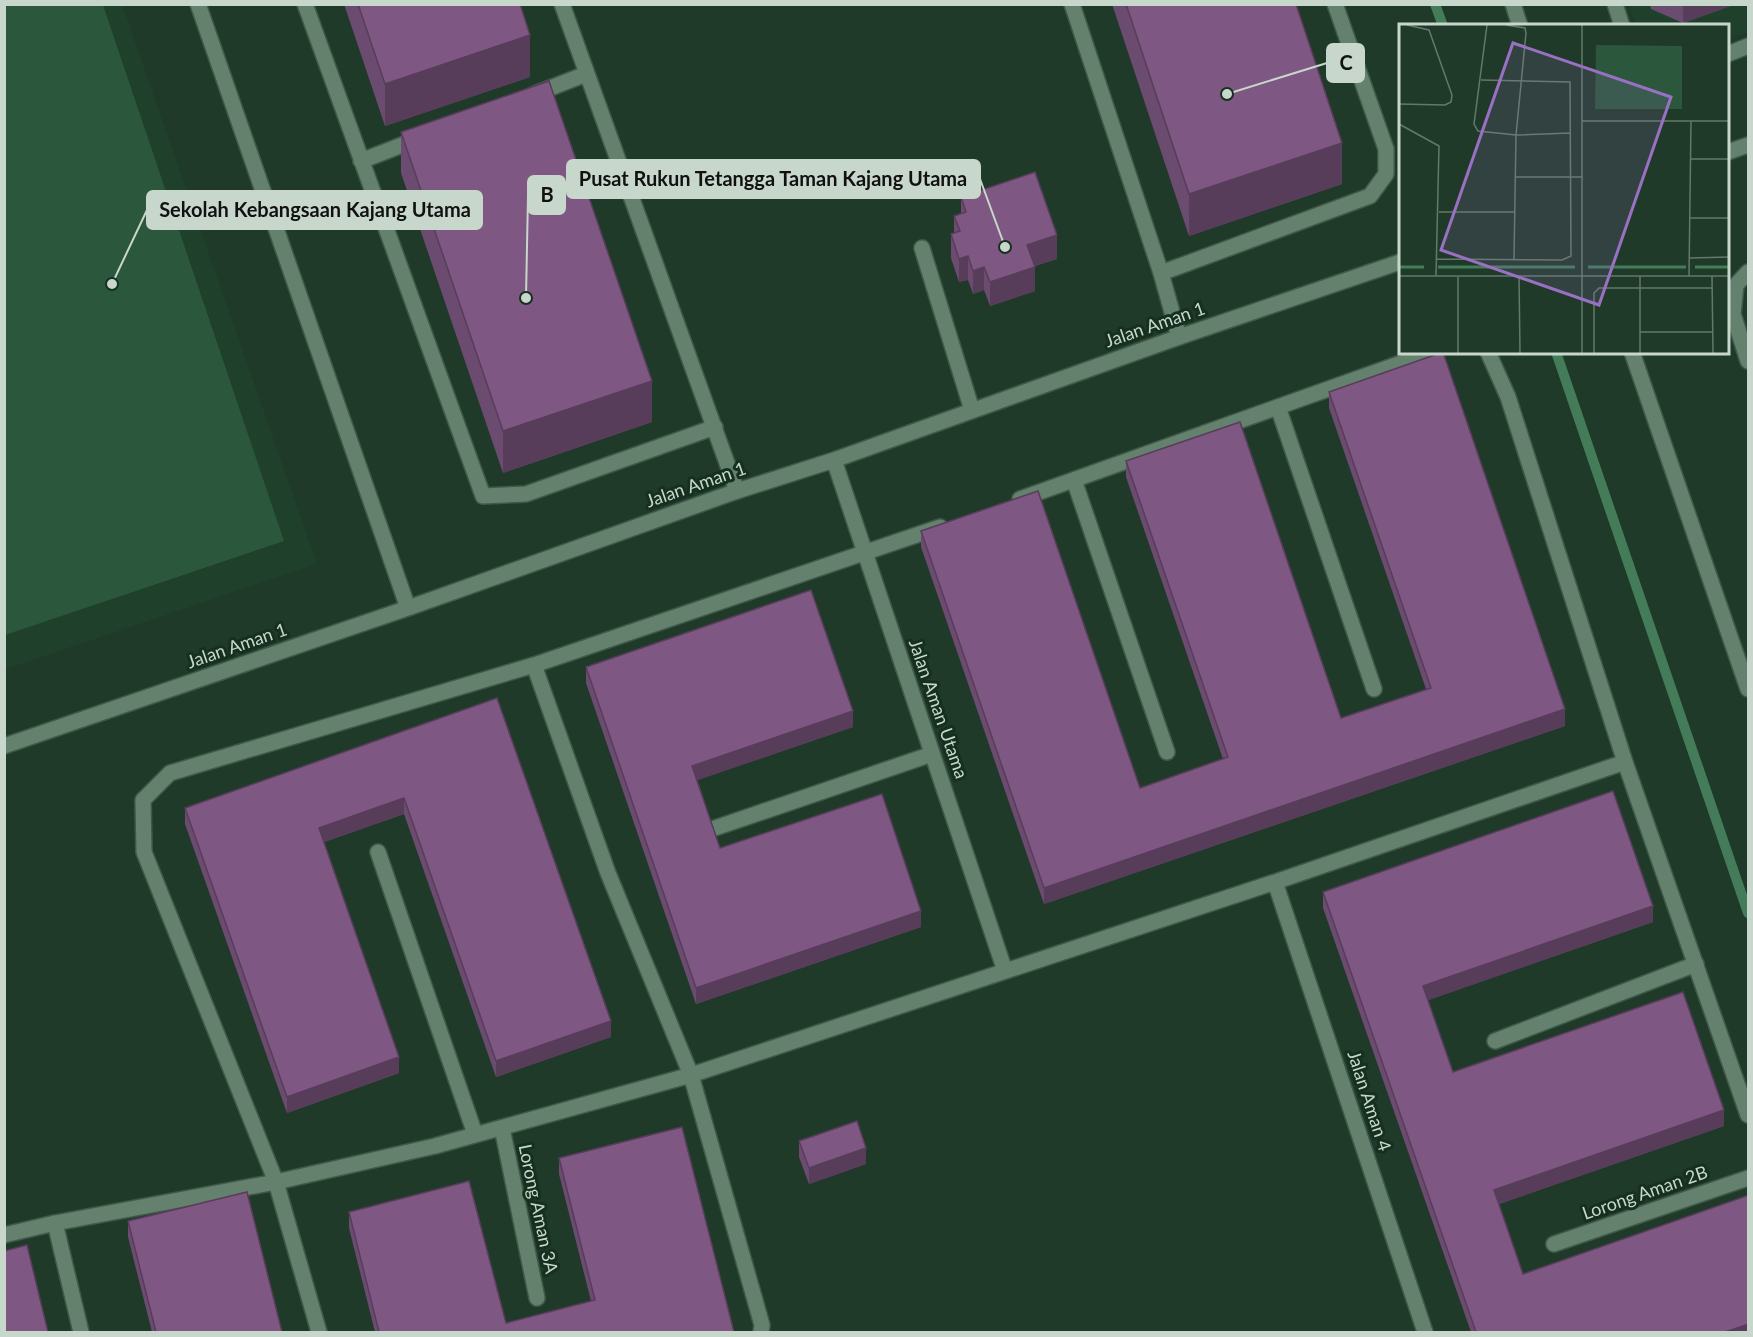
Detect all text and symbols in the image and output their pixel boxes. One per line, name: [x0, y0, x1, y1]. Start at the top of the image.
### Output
inset map: [1399, 24, 1729, 354]
callout: C: [1327, 44, 1364, 82]
text: C: [1339, 50, 1353, 74]
callout: Pusat Rukun Tetangga Taman Kajang Utama: [567, 160, 980, 198]
text: Pusat Rukun Tetangga Taman Kajang Utama: [579, 166, 967, 190]
callout: B: [528, 176, 565, 214]
text: B: [540, 182, 554, 206]
callout: Sekolah Kebangsaan Kajang Utama: [147, 191, 482, 229]
text: Sekolah Kebangsaan Kajang Utama: [159, 197, 471, 221]
street label: Jalan Aman 1: [1102, 297, 1208, 351]
street label: Jalan Aman 1: [643, 457, 749, 511]
street label: Jalan Aman 1: [184, 618, 290, 672]
street label: Jalan Aman Utama: [905, 636, 973, 781]
street label: Jalan Aman 4: [1343, 1048, 1397, 1154]
street label: Lorong Aman 3A: [515, 1142, 564, 1276]
street label: Lorong Aman 2B: [1579, 1160, 1710, 1224]

